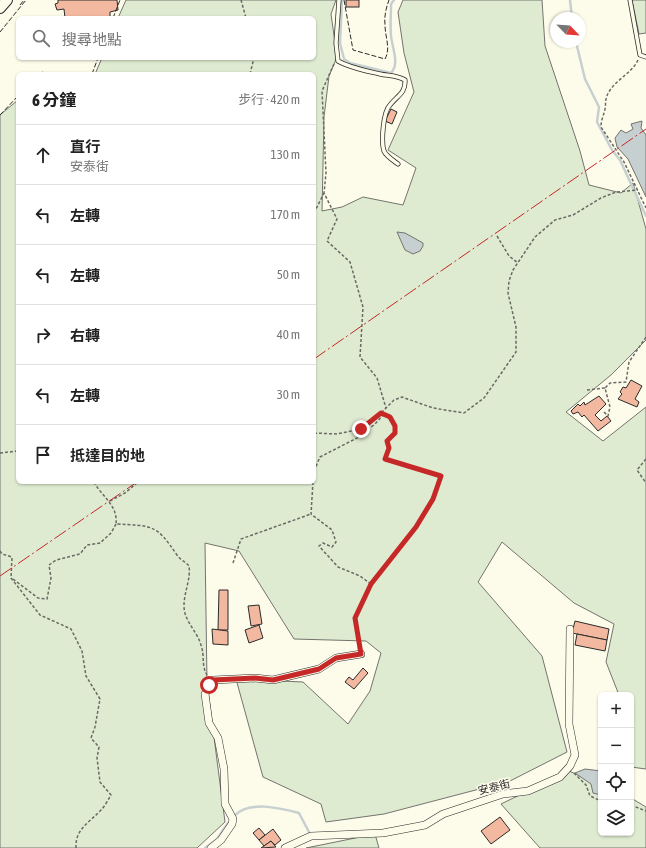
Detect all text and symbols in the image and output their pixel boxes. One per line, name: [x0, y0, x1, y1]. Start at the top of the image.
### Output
north arrow: [550, 12, 586, 48]
search box: [16, 16, 316, 60]
icon: search: [30, 27, 52, 49]
text: 搜尋地點: [62, 31, 122, 48]
text: 6 分鐘: [32, 90, 76, 110]
text: 步行 · 420 m: [238, 92, 300, 107]
text: 直行: [70, 138, 100, 155]
icon: ahead: [32, 144, 54, 166]
text: 130 m: [271, 147, 300, 162]
text: 安泰街: [70, 159, 109, 174]
icon: left: [32, 204, 54, 226]
text: 左轉: [70, 207, 100, 224]
text: 170 m: [271, 207, 300, 222]
icon: left: [32, 264, 54, 286]
text: 左轉: [70, 267, 100, 284]
text: 50 m: [277, 267, 300, 282]
icon: right: [32, 324, 54, 346]
text: 右轉: [70, 327, 100, 344]
text: 40 m: [277, 327, 300, 342]
icon: left: [32, 384, 54, 406]
text: 左轉: [70, 387, 100, 404]
text: 30 m: [277, 387, 300, 402]
route end: [352, 420, 370, 438]
icon: arrive: [32, 444, 54, 466]
text: 抵達目的地: [70, 447, 145, 464]
route start: [200, 676, 218, 694]
map controls: [598, 692, 634, 836]
button: +: [598, 692, 634, 728]
button: −: [598, 728, 634, 764]
button: locate: [598, 764, 634, 800]
street label: 安泰街: [477, 777, 511, 797]
button: layers: [598, 800, 634, 836]

